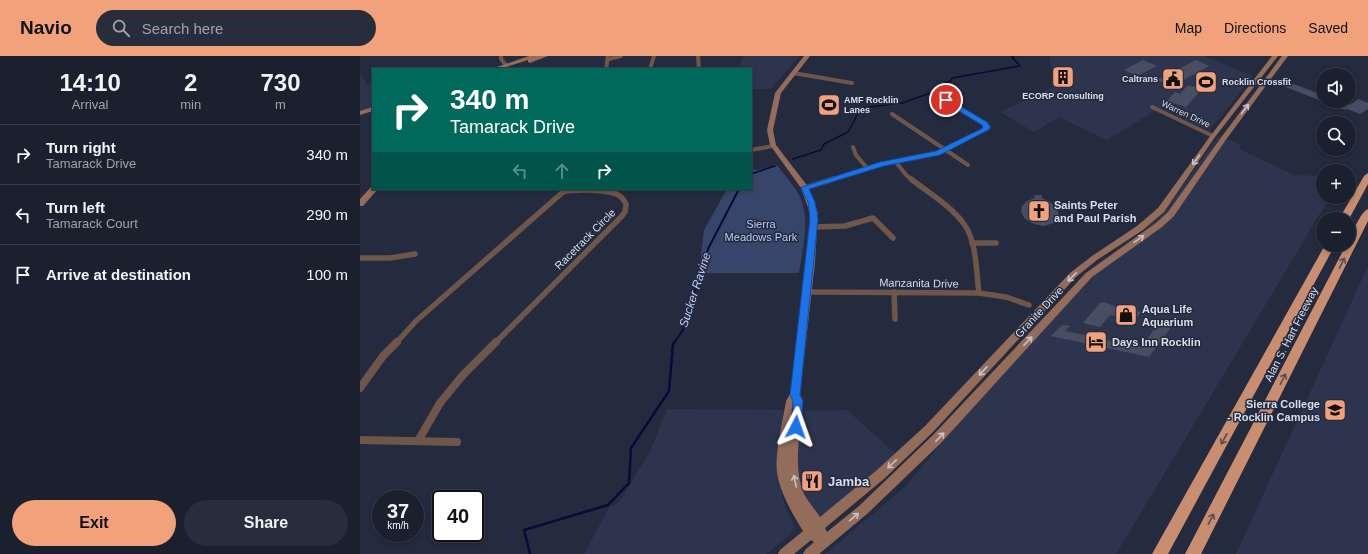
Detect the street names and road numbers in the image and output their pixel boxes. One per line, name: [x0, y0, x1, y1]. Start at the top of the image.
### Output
street label: Warren Drive: [1160, 98, 1212, 130]
street label: Racetrack Circle: [552, 206, 618, 272]
street label: Manzanita Drive: [879, 276, 959, 290]
street label: Granite Drive: [1013, 284, 1065, 340]
street label: Alan S. Hart Freeway: [1262, 284, 1320, 383]

